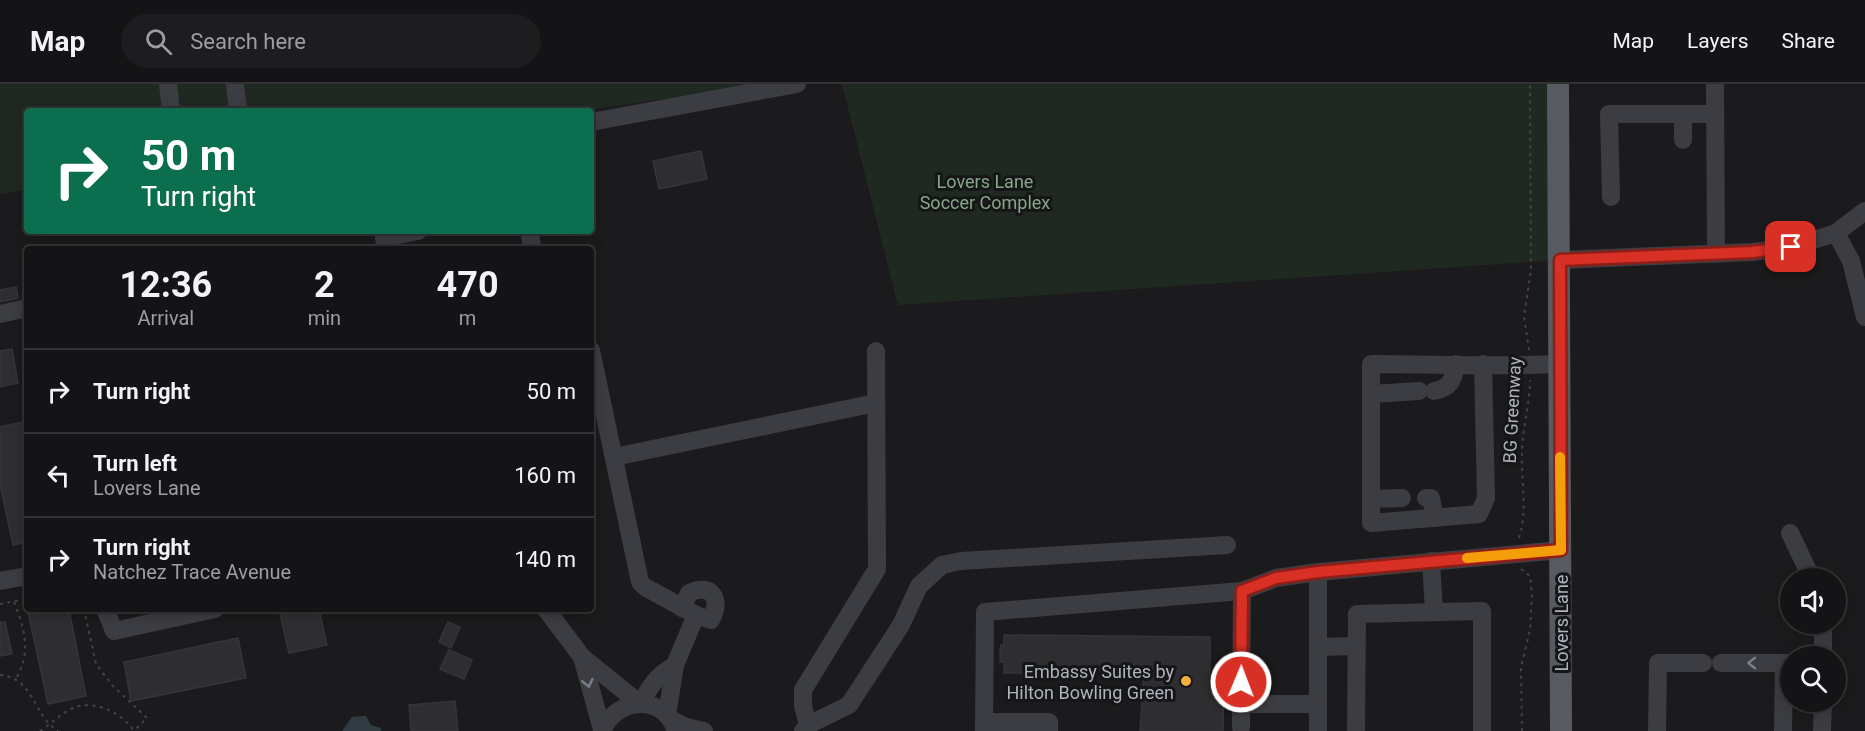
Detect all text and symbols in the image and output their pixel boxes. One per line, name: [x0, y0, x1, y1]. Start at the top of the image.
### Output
search box: [121, 14, 541, 68]
text: Map: [30, 25, 85, 58]
icon: search: [142, 25, 175, 58]
text: Search here: [190, 29, 306, 54]
text: Map: [1612, 29, 1654, 53]
text: Layers: [1687, 29, 1748, 53]
text: Share: [1781, 29, 1835, 53]
text: 50 m: [141, 131, 236, 180]
icon: right: [42, 132, 120, 210]
park label: Lovers Lane Soccer Complex: [920, 171, 1050, 213]
text: Turn right: [141, 181, 256, 213]
pin: [1765, 221, 1816, 272]
icon: arrive: [1774, 230, 1807, 263]
text: 12:36: [119, 264, 212, 306]
text: 2: [314, 264, 335, 306]
text: 470: [437, 264, 499, 306]
text: Arrival: [137, 306, 194, 330]
text: min: [308, 306, 341, 330]
text: m: [459, 306, 476, 330]
street label: BG Greenway: [1499, 356, 1525, 464]
icon: right: [42, 375, 75, 408]
text: Turn right: [93, 379, 190, 404]
text: 50 m: [527, 379, 576, 404]
text: Turn left: [93, 451, 177, 476]
icon: left: [42, 459, 75, 492]
text: 160 m: [514, 463, 576, 488]
text: Lovers Lane: [93, 476, 201, 500]
text: Turn right: [93, 535, 190, 560]
icon: right: [42, 543, 75, 576]
text: 140 m: [514, 547, 576, 572]
text: Natchez Trace Avenue: [93, 560, 291, 584]
map controls: [1780, 568, 1846, 712]
button: sound: [1780, 568, 1846, 634]
street label: Lovers Lane: [1551, 575, 1572, 671]
button: search: [1780, 646, 1846, 712]
position arrow: [1209, 650, 1273, 714]
one-way arrow: [1748, 657, 1757, 669]
place label: Embassy Suites by Hilton Bowling Green: [1007, 661, 1174, 703]
marker: Embassy Suites by Hilton Bowling Green: [1179, 674, 1193, 688]
one-way arrow: [581, 678, 594, 688]

